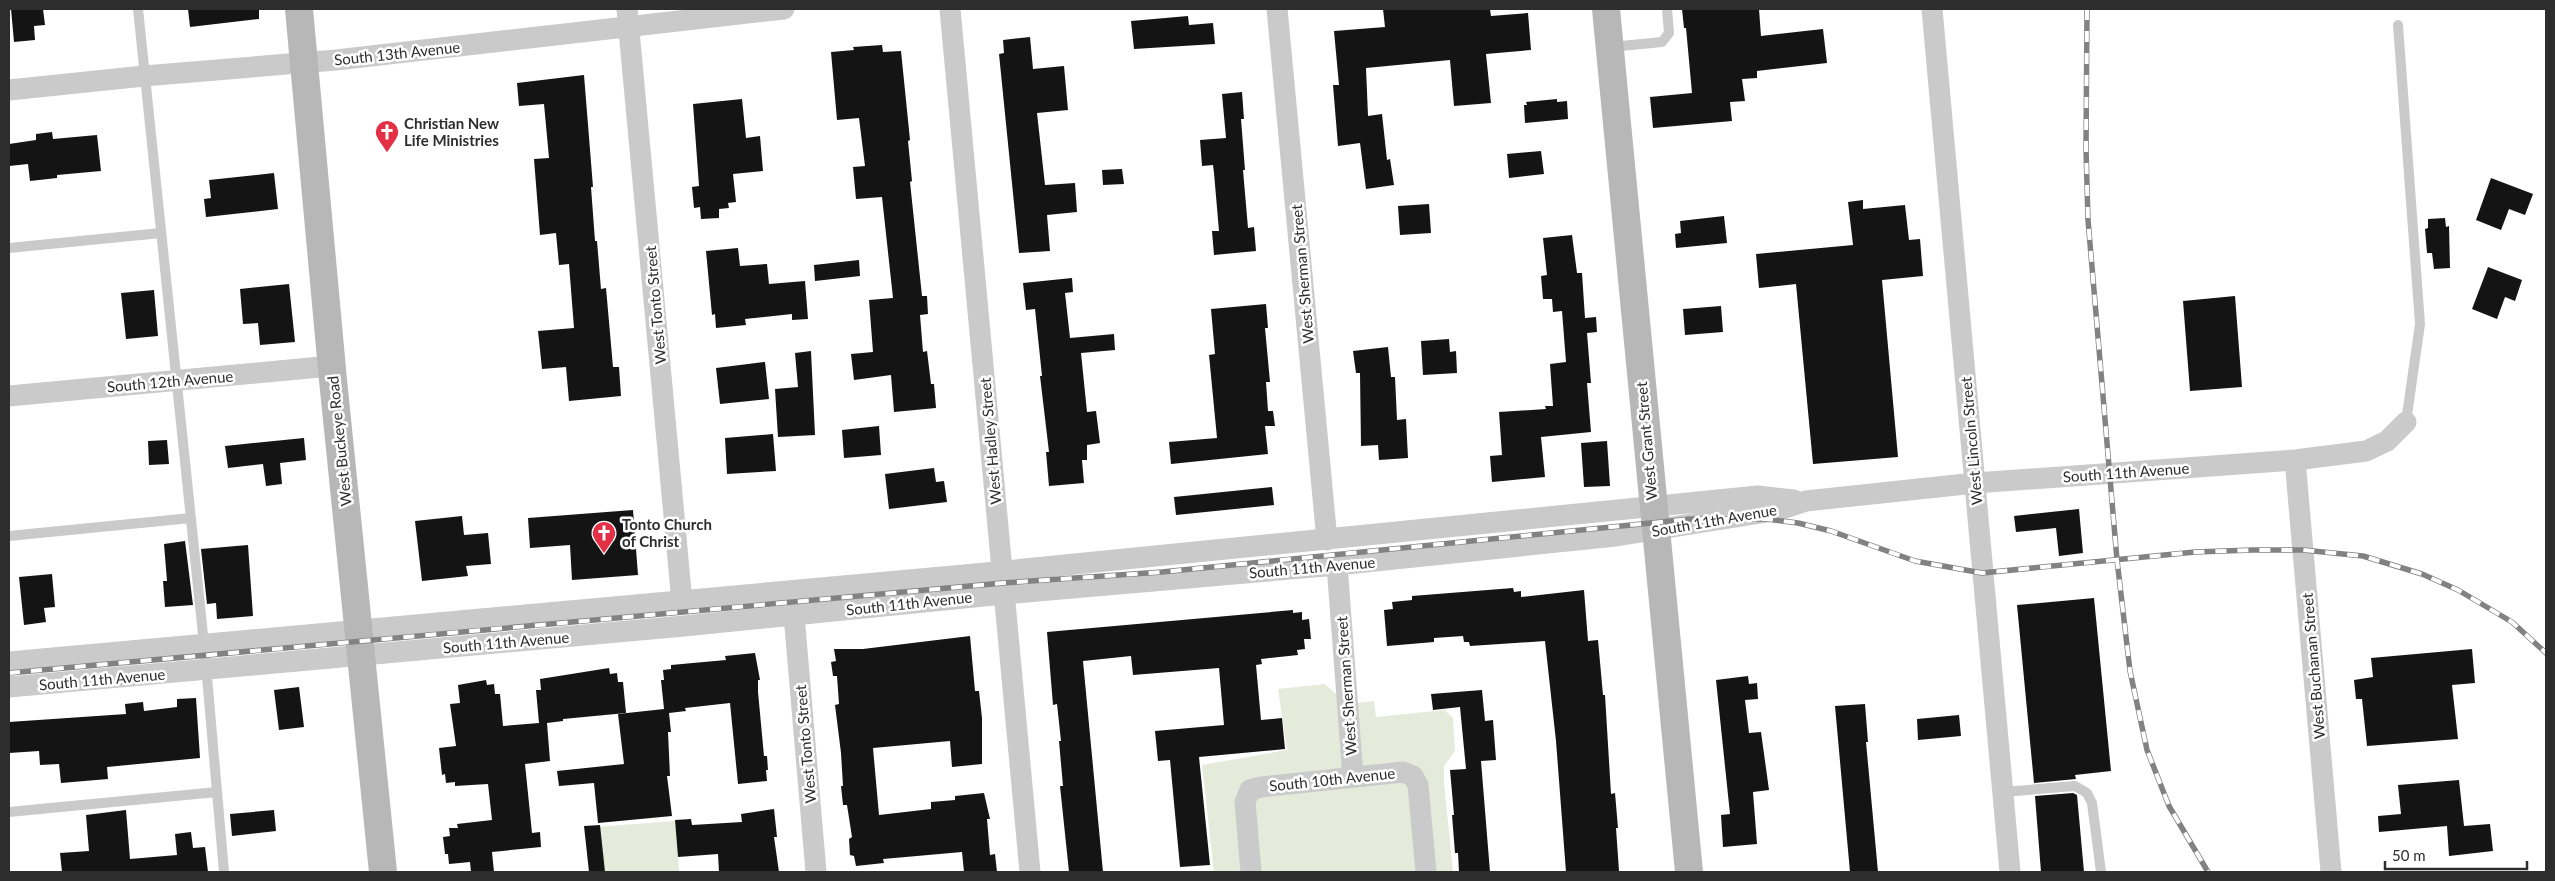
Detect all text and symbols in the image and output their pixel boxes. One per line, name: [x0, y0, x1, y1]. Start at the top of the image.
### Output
street label: South 13th Avenue: [333, 37, 461, 69]
place label: Christian New Life Ministries: [404, 114, 499, 149]
church icon: Christian New Life Ministries: [374, 119, 400, 153]
street label: West Sherman Street: [1287, 203, 1317, 344]
street label: West Tonto Street: [641, 244, 669, 365]
street label: South 12th Avenue: [106, 367, 234, 395]
street label: West Buckeye Road: [323, 375, 355, 507]
street label: West Lincoln Street: [1956, 375, 1986, 506]
street label: West Hadley Street: [975, 376, 1005, 505]
street label: West Grant Street: [1632, 380, 1660, 501]
street label: South 11th Avenue: [2062, 459, 2190, 485]
street label: South 11th Avenue: [1650, 500, 1778, 540]
place label: Tonto Church of Christ: [622, 515, 712, 550]
church icon: Tonto Church of Christ: [591, 520, 617, 554]
street label: South 11th Avenue: [1248, 553, 1376, 581]
street label: South 11th Avenue: [845, 587, 973, 619]
street label: West Buchanan Street: [2298, 592, 2328, 740]
street label: West Sherman Street: [1332, 615, 1360, 756]
street label: South 11th Avenue: [442, 628, 570, 656]
street label: South 11th Avenue: [38, 665, 166, 693]
street label: West Tonto Street: [791, 683, 819, 804]
street label: South 10th Avenue: [1268, 763, 1396, 795]
scale bar: [2385, 838, 2528, 870]
text: 50 m: [2392, 846, 2426, 864]

